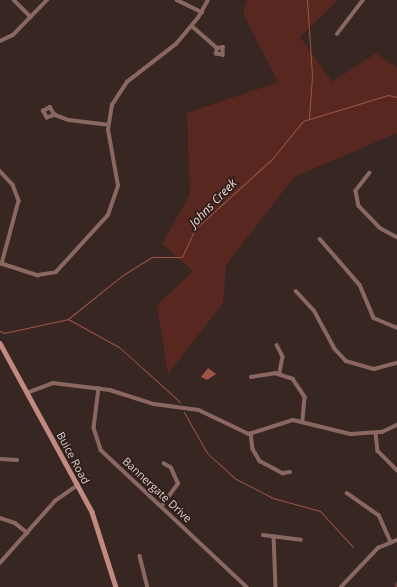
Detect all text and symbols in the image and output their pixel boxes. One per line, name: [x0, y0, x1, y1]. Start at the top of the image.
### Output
water label: Johns Creek: [186, 176, 240, 230]
street label: Buice Road: [54, 430, 92, 486]
street label: Bannergate Drive: [120, 455, 194, 525]

